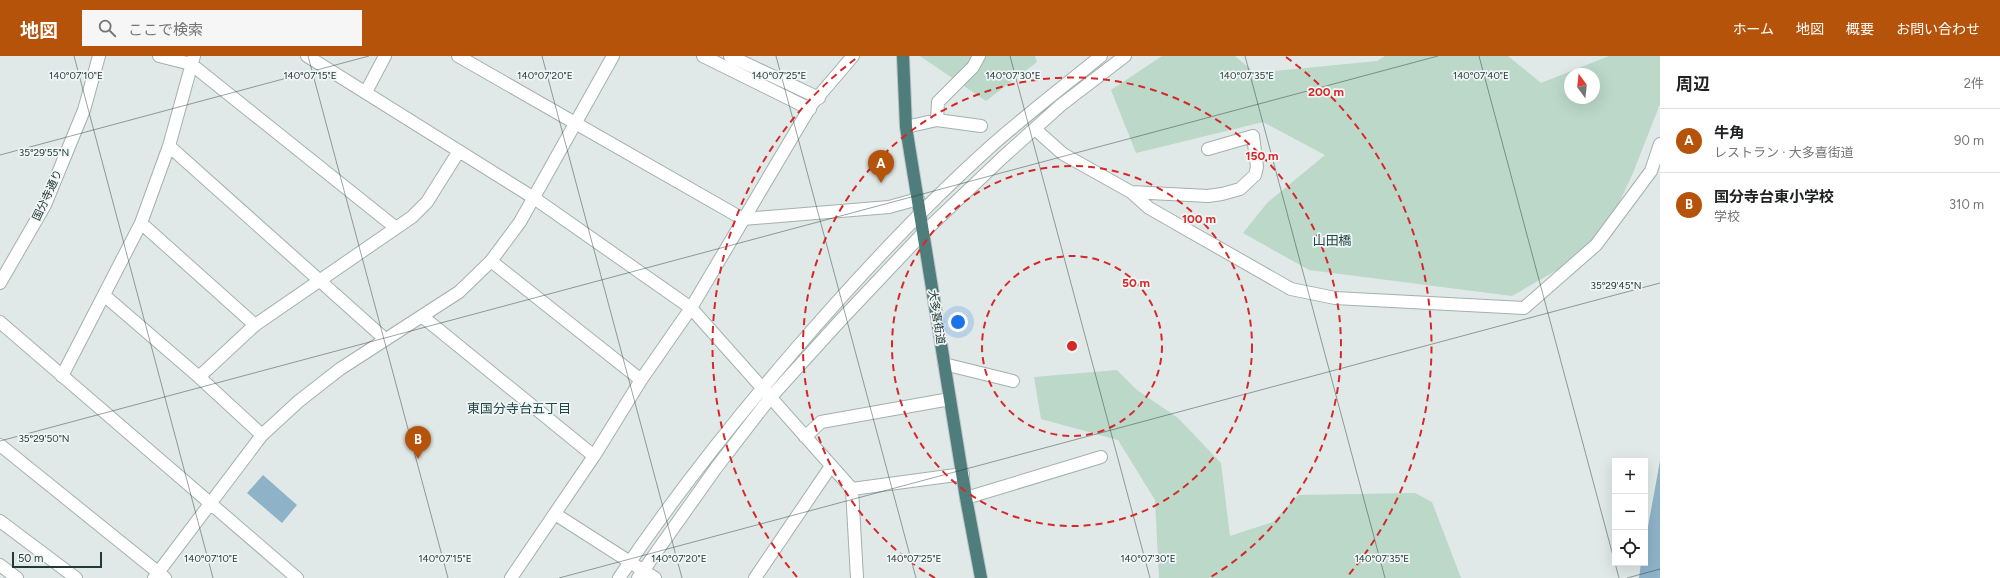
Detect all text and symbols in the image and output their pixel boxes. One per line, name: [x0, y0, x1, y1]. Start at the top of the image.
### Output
search box: [82, 10, 362, 46]
icon: search: [96, 17, 118, 39]
text: 地図: [20, 19, 58, 42]
text: ここで検索: [128, 21, 203, 39]
text: ホーム: [1732, 21, 1774, 38]
text: 地図: [1796, 21, 1824, 38]
text: 概要: [1846, 21, 1874, 38]
text: お問い合わせ: [1896, 21, 1980, 38]
north arrow: [1564, 68, 1600, 104]
text: 140°07'10"E: [49, 69, 103, 82]
text: 140°07'15"E: [283, 69, 337, 82]
text: 140°07'20"E: [517, 69, 573, 82]
text: 140°07'25"E: [752, 69, 806, 82]
text: 140°07'30"E: [985, 69, 1041, 82]
text: 140°07'35"E: [1220, 69, 1274, 82]
text: 140°07'40"E: [1453, 69, 1509, 82]
text: 周辺: [1676, 74, 1710, 94]
text: 2件: [1964, 76, 1984, 91]
text: 200 m: [1308, 85, 1344, 99]
text: 牛角: [1714, 124, 1744, 142]
text: A: [1684, 133, 1694, 148]
text: 90 m: [1954, 133, 1984, 148]
text: レストラン · 大多喜街道: [1714, 145, 1854, 160]
text: 35°29'55"N: [19, 146, 69, 159]
text: 150 m: [1245, 149, 1279, 163]
pin: A: [868, 150, 894, 183]
street label: 国分寺通り: [30, 168, 65, 223]
text: 国分寺台東小学校: [1714, 188, 1834, 206]
text: B: [1685, 197, 1693, 212]
text: 310 m: [1949, 197, 1984, 212]
text: 学校: [1714, 209, 1740, 224]
text: 100 m: [1182, 212, 1216, 226]
district label: 山田橋: [1312, 233, 1352, 248]
text: 50 m: [1122, 276, 1150, 290]
text: 35°29'45"N: [1590, 279, 1642, 292]
street label: 大多喜街道: [926, 289, 947, 345]
your location: [948, 312, 968, 332]
centre of rings: [1065, 339, 1079, 353]
district label: 東国分寺台五丁目: [467, 401, 571, 416]
pin: B: [405, 426, 431, 459]
text: 35°29'50"N: [18, 432, 70, 445]
map controls: [1612, 458, 1648, 566]
button: +: [1612, 458, 1648, 494]
button: −: [1612, 494, 1648, 530]
button: locate: [1612, 530, 1648, 566]
scale bar: [12, 550, 102, 569]
text: 50 m: [18, 552, 43, 565]
text: 140°07'10"E: [184, 552, 238, 565]
text: 140°07'15"E: [418, 552, 472, 565]
text: 140°07'20"E: [651, 552, 707, 565]
text: 140°07'25"E: [887, 552, 941, 565]
text: 140°07'30"E: [1120, 552, 1176, 565]
text: 140°07'35"E: [1355, 552, 1409, 565]

